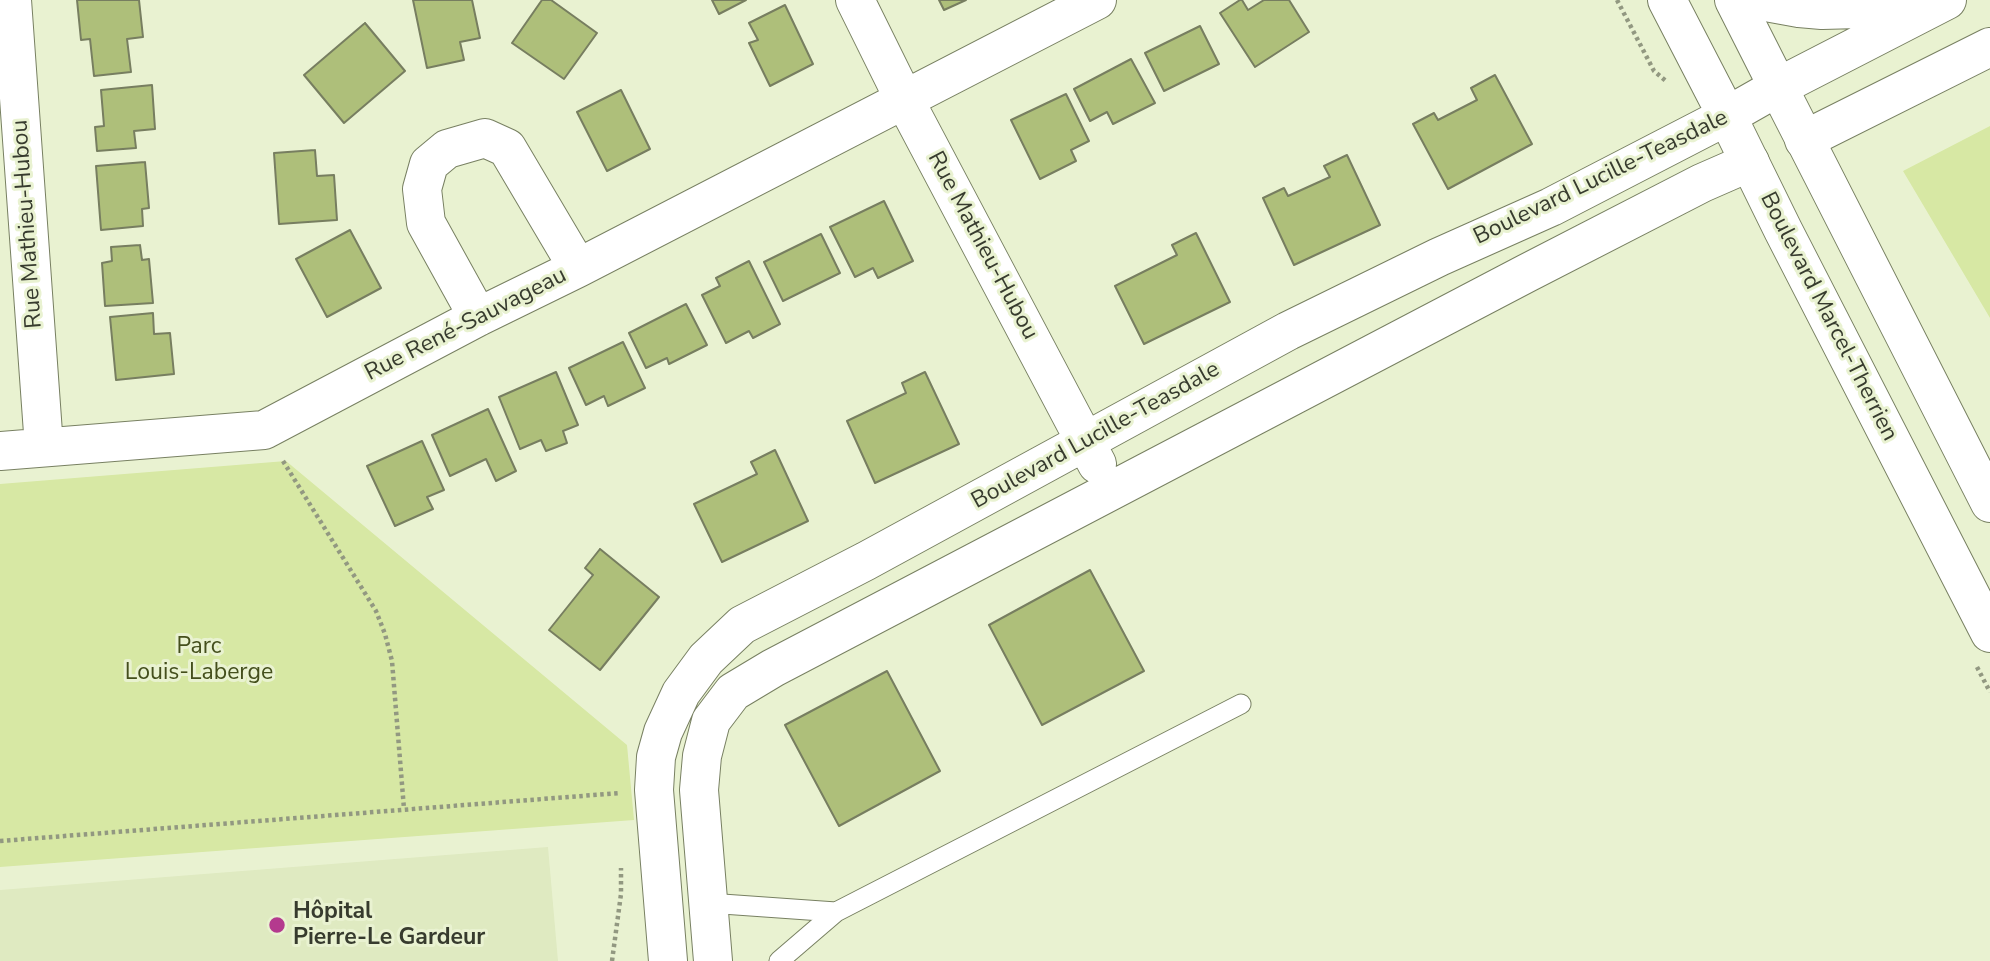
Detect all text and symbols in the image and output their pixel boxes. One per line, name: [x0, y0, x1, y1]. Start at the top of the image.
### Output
street label: Boulevard Lucille-Teasdale: [1469, 104, 1733, 252]
street label: Rue Mathieu-Hubou: [7, 119, 49, 329]
street label: Rue Mathieu-Hubou: [921, 147, 1043, 345]
street label: Boulevard Marcel-Therrien: [1753, 188, 1903, 446]
street label: Rue René-Sauvageau: [361, 262, 571, 388]
street label: Boulevard Lucille-Teasdale: [967, 356, 1225, 516]
park label: Parc Louis-Laberge: [125, 633, 273, 687]
place label: Hôpital Pierre-Le Gardeur: [293, 898, 485, 952]
marker: Hôpital Pierre-Le Gardeur: [267, 915, 287, 935]

